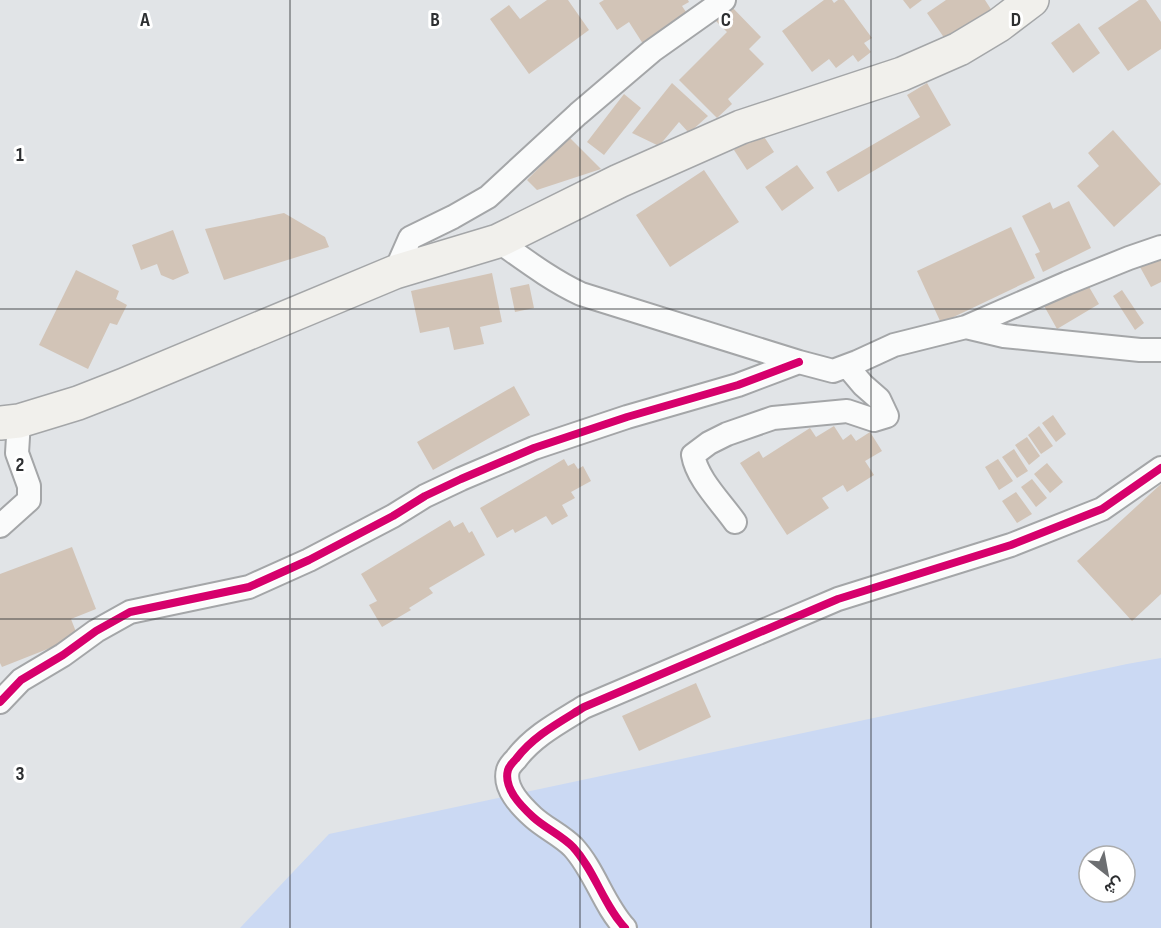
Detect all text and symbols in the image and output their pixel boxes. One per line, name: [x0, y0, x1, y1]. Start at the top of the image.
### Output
text: A: [139, 8, 150, 32]
text: B: [430, 8, 440, 32]
text: C: [721, 8, 731, 32]
text: D: [1011, 8, 1021, 32]
text: 1: [16, 143, 24, 167]
text: 2: [16, 453, 24, 477]
text: 3: [16, 762, 25, 786]
north arrow: [1077, 844, 1137, 904]
text: ش: [1101, 872, 1127, 899]

